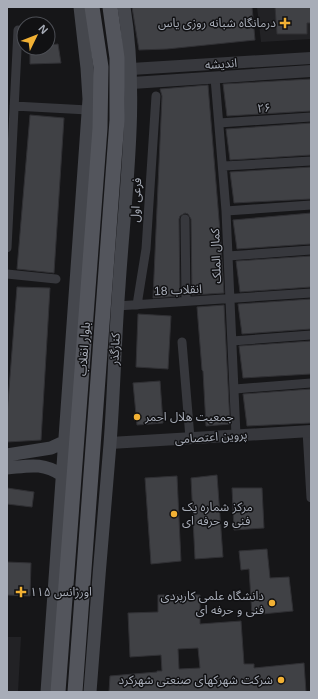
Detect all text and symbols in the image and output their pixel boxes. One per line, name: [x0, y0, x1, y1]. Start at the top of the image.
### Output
north arrow: [16, 16, 56, 56]
place label: درمانگاه شبانه روزی یاس: [158, 16, 276, 30]
marker: درمانگاه شبانه روزی یاس: [279, 17, 291, 29]
text: N: [36, 22, 50, 36]
street label: اندیشه: [205, 56, 238, 72]
street label: ۲۶: [257, 101, 271, 115]
street label: فرعی اول: [128, 177, 144, 223]
street label: کمال الملک: [208, 227, 224, 284]
street label: انقلاب 18: [154, 282, 202, 299]
street label: بلوار انقلاب: [75, 321, 93, 377]
street label: کنارگذر: [107, 332, 123, 366]
place label: جمعیت هلال احمر: [144, 410, 234, 424]
marker: جمعیت هلال احمر: [132, 412, 142, 422]
street label: پروین اعتصامی: [174, 427, 248, 448]
place label: مرکز شماره یک فنی و حرفه ای: [182, 500, 253, 528]
marker: مرکز شماره یک فنی و حرفه ای: [169, 509, 179, 519]
place label: اورژانس ۱۱۵: [30, 585, 92, 599]
marker: اورژانس ۱۱۵: [15, 586, 27, 598]
place label: دانشگاه علمی کاربردی فنی و حرفه ای: [161, 589, 264, 617]
marker: دانشگاه علمی کاربردی فنی و حرفه ای: [267, 598, 277, 608]
place label: شرکت شهرکهای صنعتی شهرکرد: [119, 673, 273, 687]
marker: شرکت شهرکهای صنعتی شهرکرد: [276, 675, 286, 685]

